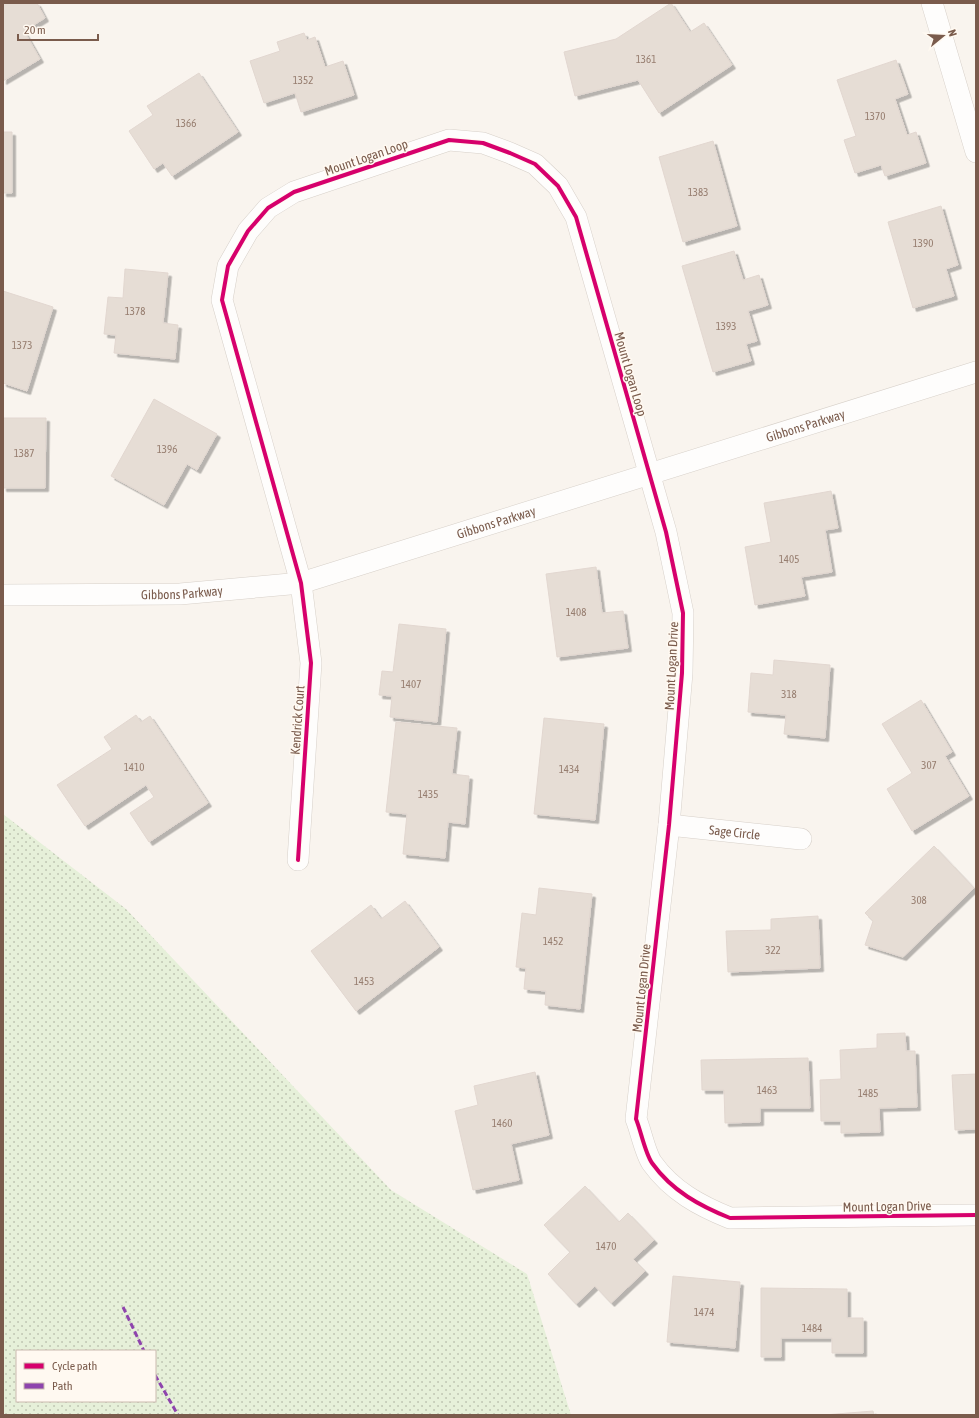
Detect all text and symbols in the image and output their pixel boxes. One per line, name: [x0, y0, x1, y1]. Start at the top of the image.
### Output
scale bar: [18, 16, 98, 42]
north arrow: [923, 16, 963, 56]
text: 20 m: [24, 23, 46, 37]
text: N: [946, 28, 959, 38]
house number: 1361: [636, 53, 656, 65]
house number: 1352: [293, 74, 313, 86]
house number: 1370: [865, 110, 885, 122]
house number: 1366: [176, 117, 196, 129]
street label: Mount Logan Loop: [323, 136, 410, 179]
house number: 1383: [688, 186, 708, 198]
house number: 1390: [913, 237, 933, 249]
house number: 1378: [125, 305, 145, 317]
house number: 1393: [716, 320, 736, 332]
street label: Mount Logan Loop: [611, 330, 650, 418]
house number: 1373: [12, 339, 32, 351]
street label: Gibbons Parkway: [764, 406, 847, 445]
house number: 1396: [157, 443, 177, 455]
house number: 1387: [14, 447, 34, 459]
street label: Gibbons Parkway: [455, 503, 538, 542]
house number: 1405: [779, 553, 799, 565]
street label: Gibbons Parkway: [141, 583, 224, 602]
house number: 1408: [566, 606, 586, 618]
street label: Mount Logan Drive: [662, 621, 681, 711]
house number: 1407: [401, 678, 421, 690]
street label: Kendrick Court: [288, 685, 307, 755]
house number: 318: [781, 688, 797, 700]
house number: 307: [921, 759, 937, 771]
house number: 1410: [124, 761, 144, 773]
house number: 1434: [559, 763, 579, 775]
house number: 1435: [418, 788, 438, 800]
street label: Sage Circle: [708, 822, 761, 843]
house number: 308: [911, 894, 927, 906]
house number: 1452: [543, 935, 563, 947]
street label: Mount Logan Drive: [629, 943, 654, 1033]
house number: 322: [765, 944, 781, 956]
house number: 1453: [354, 975, 374, 987]
house number: 1463: [757, 1084, 777, 1096]
house number: 1485: [858, 1087, 878, 1099]
house number: 1460: [492, 1117, 512, 1129]
street label: Mount Logan Drive: [843, 1198, 932, 1215]
house number: 1470: [596, 1240, 616, 1252]
house number: 1474: [694, 1306, 714, 1318]
house number: 1484: [802, 1322, 822, 1334]
legend: [16, 1350, 156, 1402]
text: Cycle path: [52, 1359, 97, 1373]
text: Path: [52, 1379, 73, 1393]

